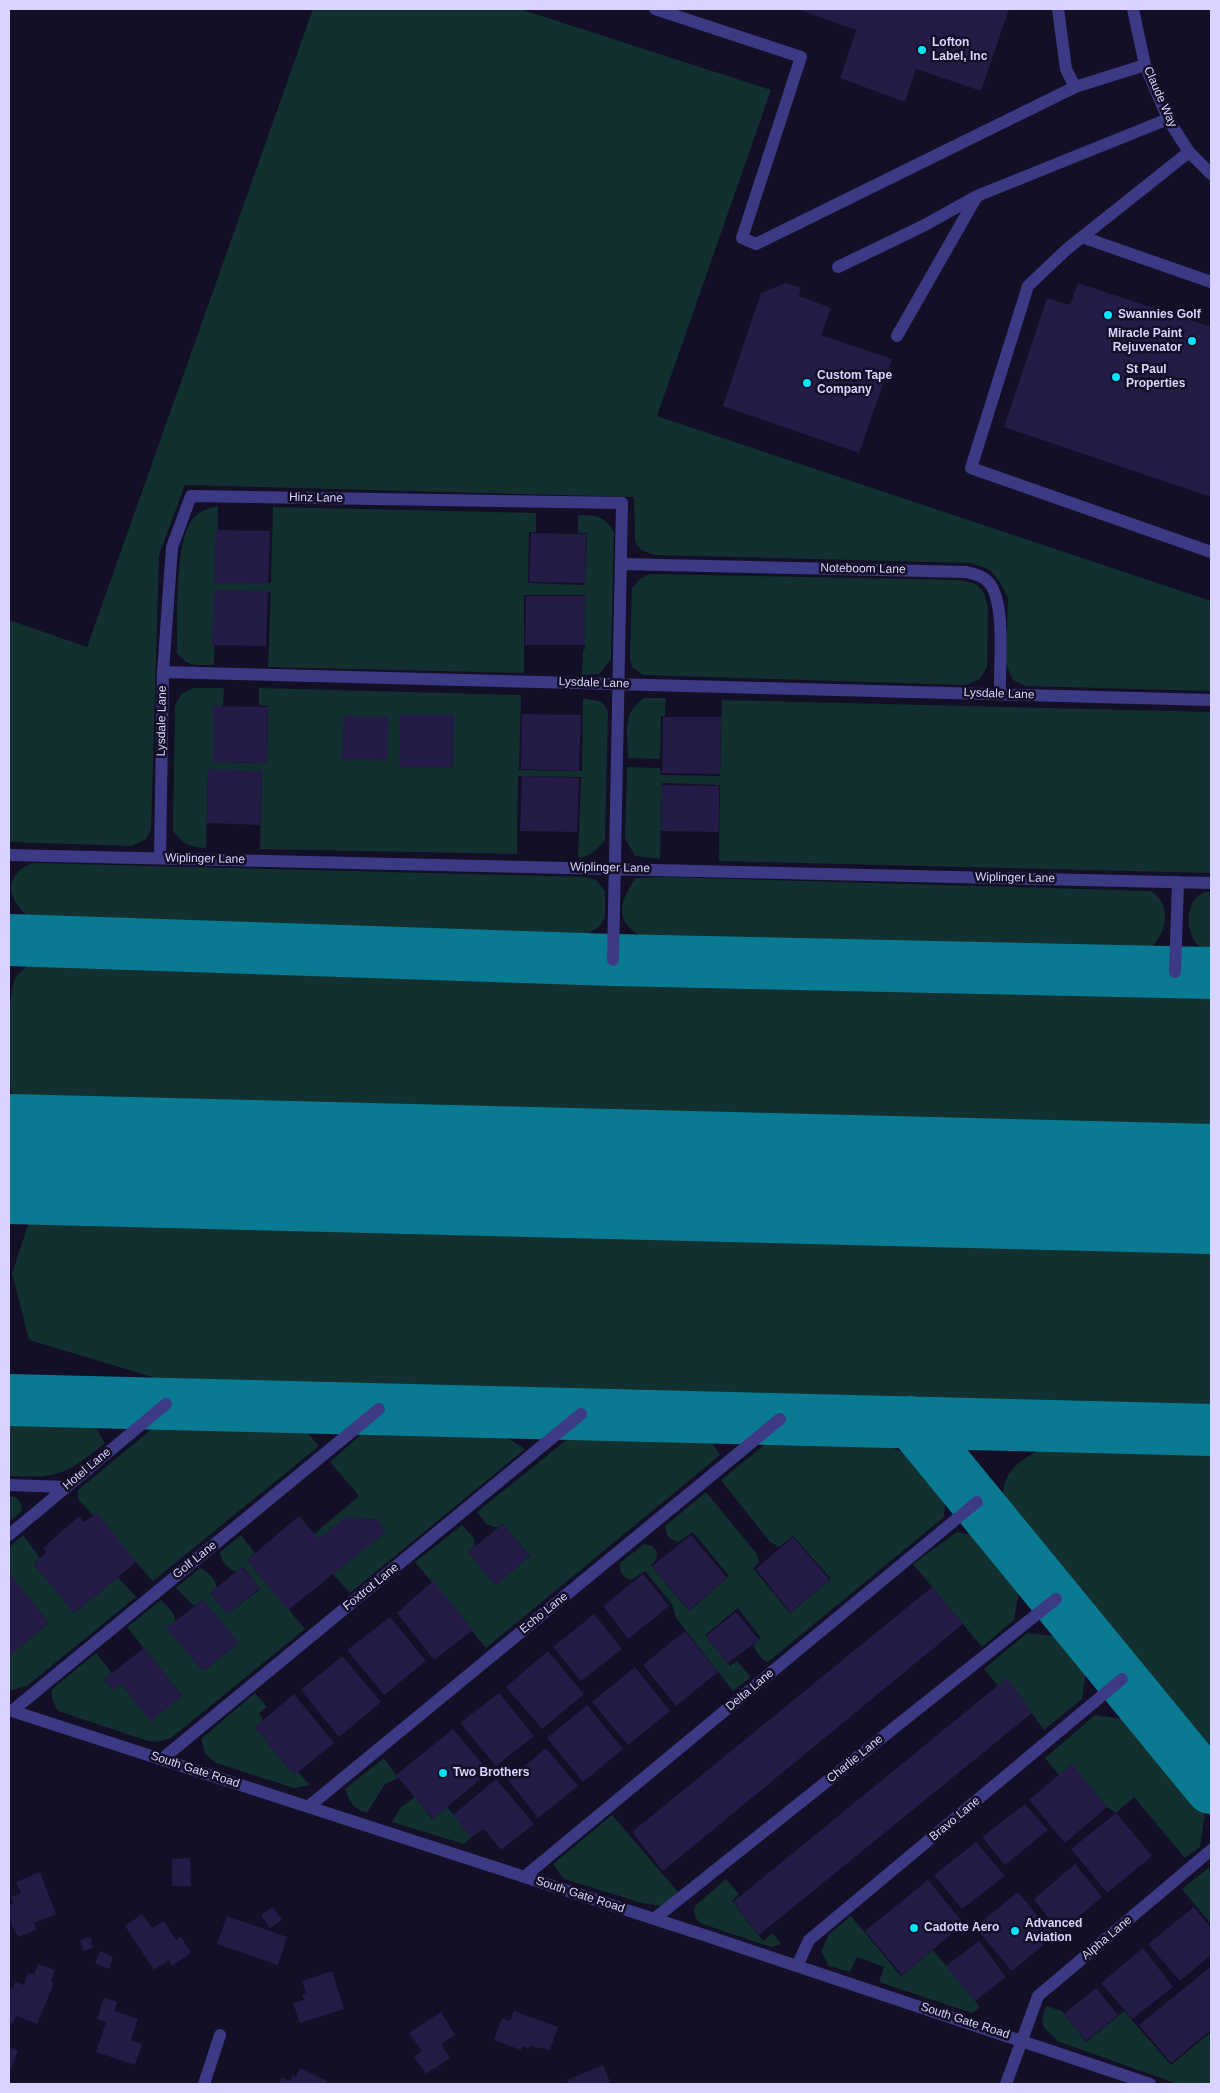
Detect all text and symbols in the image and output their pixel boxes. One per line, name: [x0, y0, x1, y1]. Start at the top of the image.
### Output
place label: Lofton Label, Inc: [932, 36, 987, 64]
marker: Lofton Label, Inc: [916, 44, 928, 56]
street label: Claude Way: [1140, 64, 1180, 130]
place label: Swannies Golf: [1118, 308, 1201, 322]
marker: Swannies Golf: [1102, 309, 1114, 321]
place label: Miracle Paint Rejuvenator: [1108, 327, 1182, 355]
marker: Miracle Paint Rejuvenator: [1186, 335, 1198, 347]
place label: St Paul Properties: [1126, 363, 1185, 391]
place label: Custom Tape Company: [817, 369, 892, 397]
marker: St Paul Properties: [1110, 371, 1122, 383]
marker: Custom Tape Company: [801, 377, 813, 389]
street label: Hinz Lane: [289, 490, 343, 506]
street label: Noteboom Lane: [820, 561, 906, 577]
street label: Lysdale Lane: [558, 675, 630, 691]
street label: Lysdale Lane: [154, 685, 170, 757]
street label: Lysdale Lane: [963, 686, 1035, 702]
street label: Wiplinger Lane: [165, 851, 245, 867]
street label: Wiplinger Lane: [570, 860, 650, 876]
street label: Wiplinger Lane: [975, 870, 1055, 886]
street label: Hotel Lane: [60, 1445, 114, 1493]
street label: Golf Lane: [170, 1538, 220, 1582]
street label: Foxtrot Lane: [340, 1560, 402, 1614]
street label: Echo Lane: [517, 1589, 571, 1637]
street label: Delta Lane: [723, 1666, 777, 1714]
street label: Charlie Lane: [824, 1732, 886, 1786]
street label: South Gate Road: [149, 1749, 241, 1791]
place label: Two Brothers: [453, 1766, 529, 1780]
marker: Two Brothers: [437, 1767, 449, 1779]
street label: Bravo Lane: [927, 1794, 983, 1844]
street label: South Gate Road: [534, 1874, 626, 1916]
street label: Alpha Lane: [1079, 1913, 1135, 1963]
place label: Advanced Aviation: [1025, 1917, 1082, 1945]
place label: Cadotte Aero: [924, 1921, 999, 1935]
marker: Cadotte Aero: [908, 1922, 920, 1934]
marker: Advanced Aviation: [1009, 1925, 1021, 1937]
street label: South Gate Road: [919, 2000, 1011, 2042]

